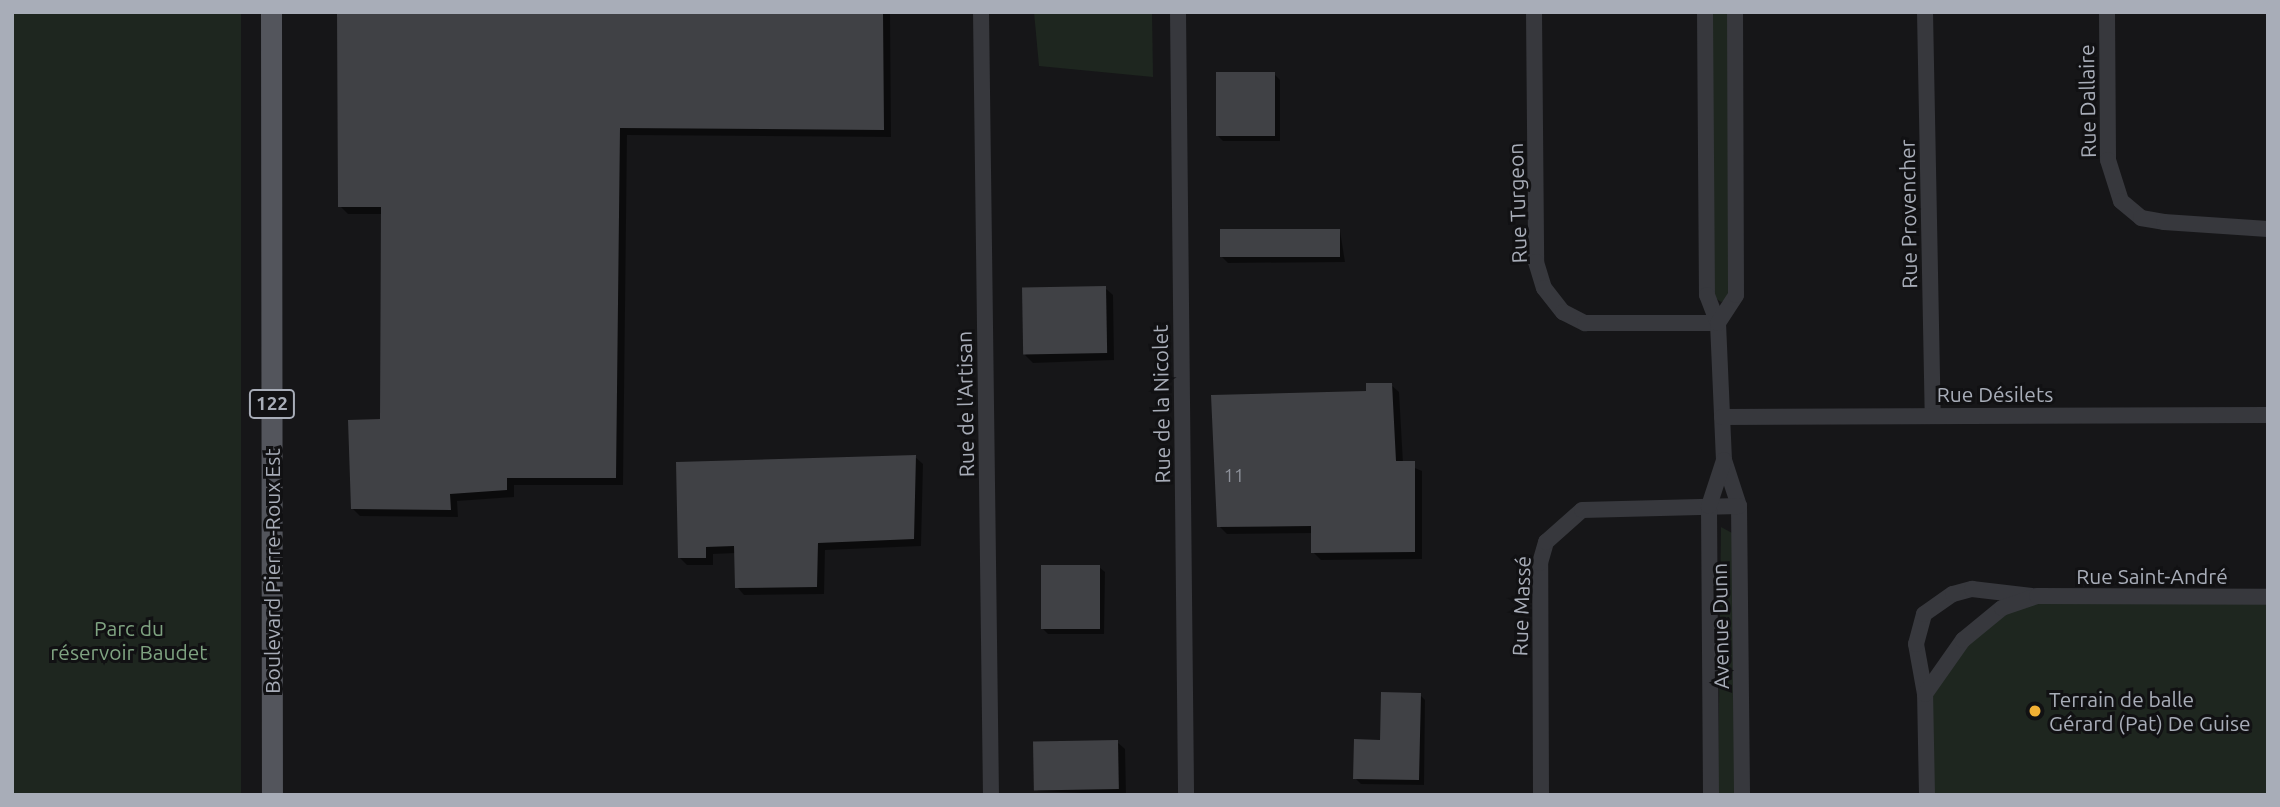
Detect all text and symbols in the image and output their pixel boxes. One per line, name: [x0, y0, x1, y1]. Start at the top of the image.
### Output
street label: Rue Dallaire: [2073, 44, 2101, 158]
street label: Rue Provencher: [1894, 139, 1922, 289]
street label: Rue Turgeon: [1502, 142, 1532, 264]
street label: Rue de la Nicolet: [1147, 324, 1175, 484]
street label: Rue de l'Artisan: [951, 331, 979, 477]
street label: Rue Désilets: [1937, 381, 2053, 407]
road number: 122: [247, 388, 296, 420]
street label: Boulevard Pierre-Roux Est: [259, 448, 285, 694]
house number: 11: [1224, 464, 1244, 486]
street label: Rue Massé: [1507, 555, 1535, 657]
street label: Avenue Dunn: [1706, 563, 1734, 689]
street label: Rue Saint-André: [2076, 563, 2228, 589]
park label: Parc du réservoir Baudet: [50, 615, 208, 665]
place label: Terrain de balle Gérard (Pat) De Guise: [2049, 686, 2251, 736]
marker: Terrain de balle Gérard (Pat) De Guise: [2027, 703, 2043, 719]

